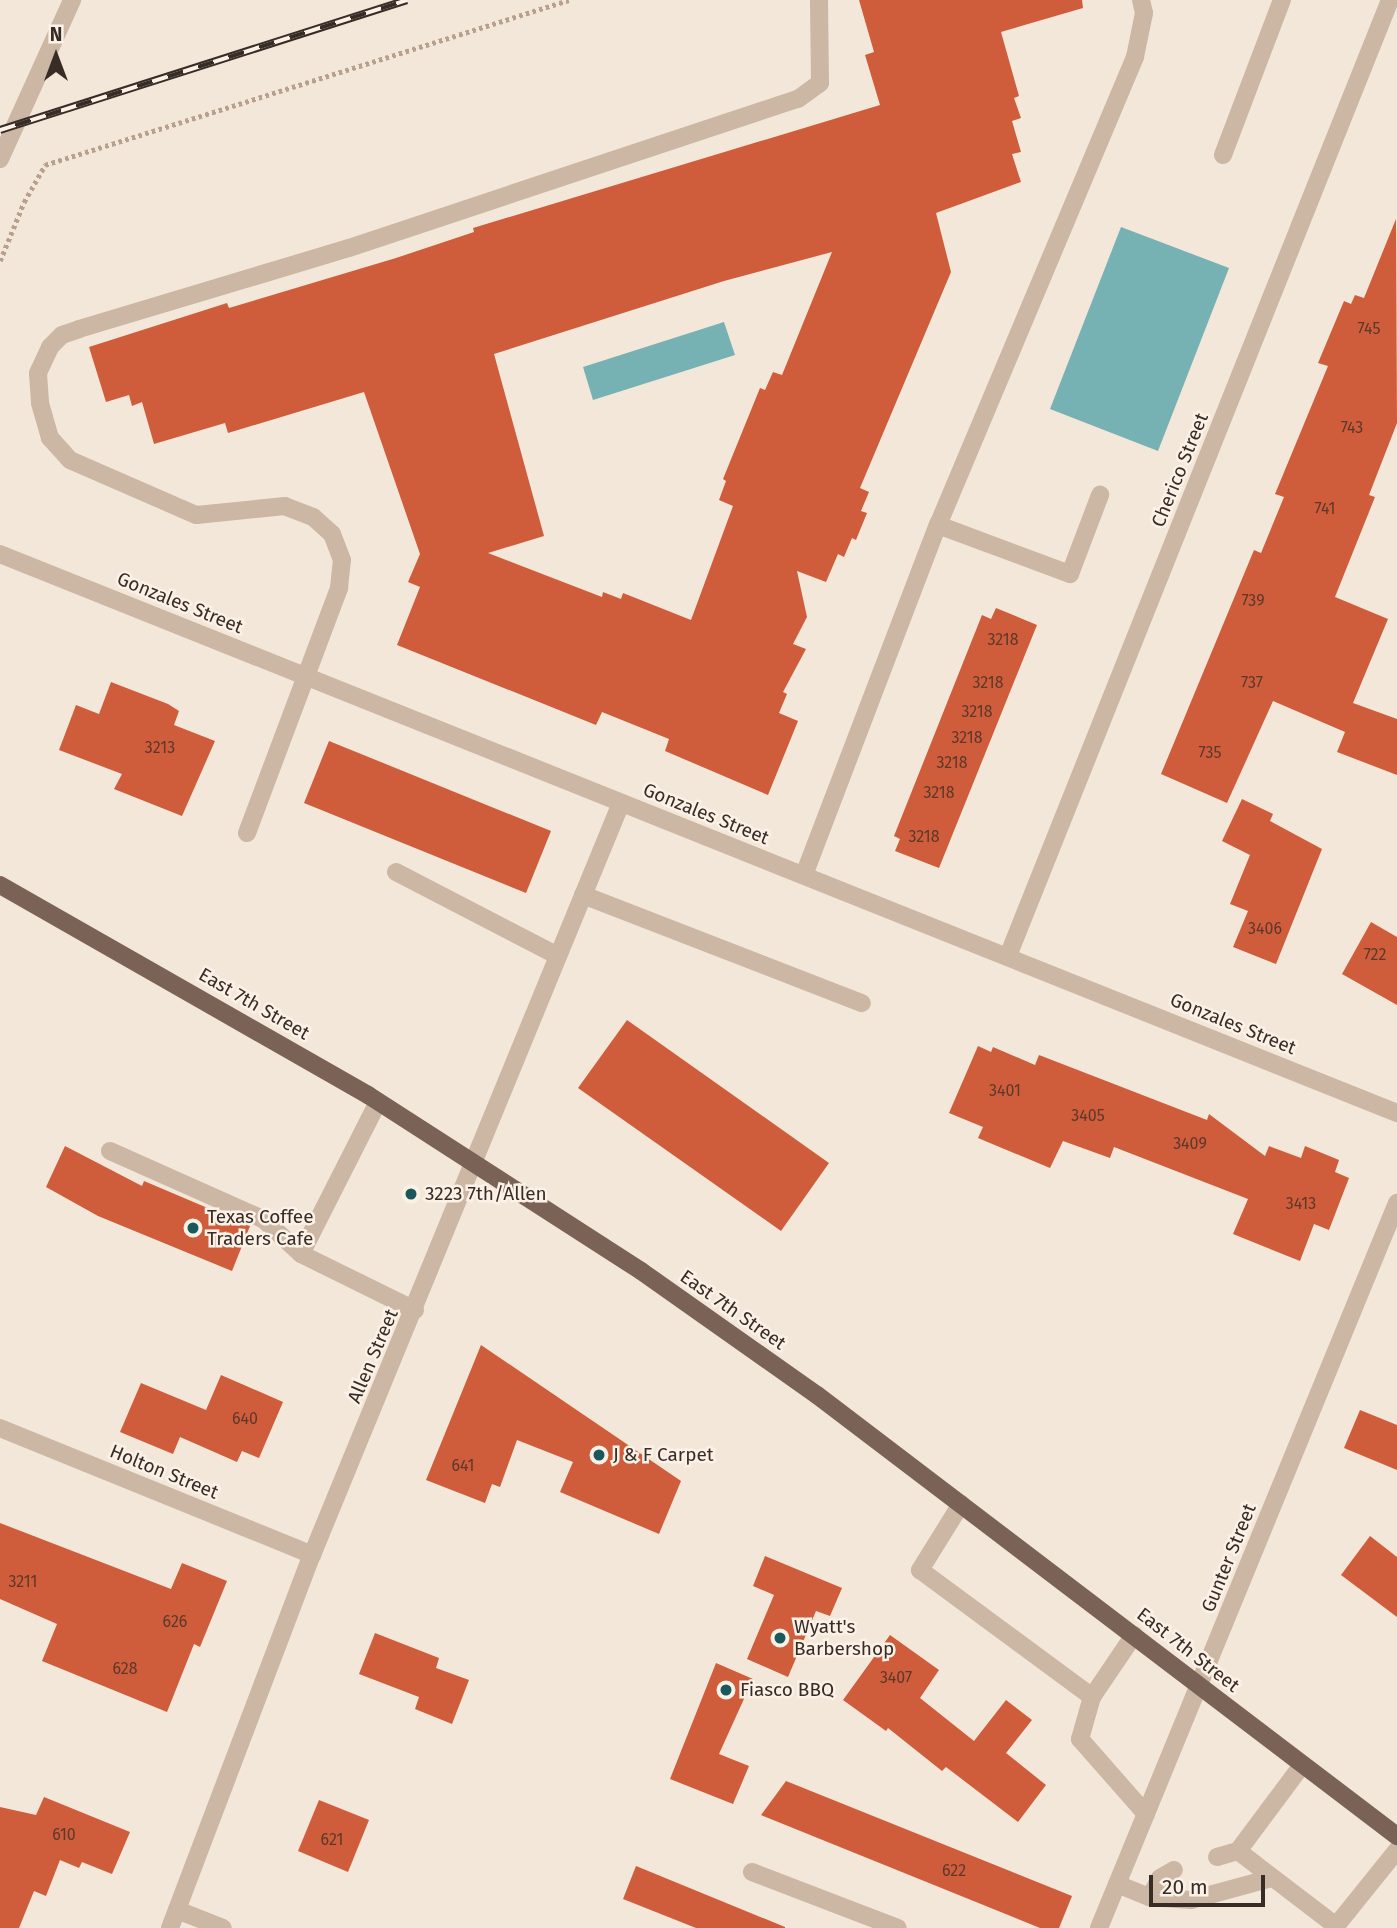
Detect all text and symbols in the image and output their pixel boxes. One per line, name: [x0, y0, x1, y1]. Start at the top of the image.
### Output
north arrow: [21, 21, 91, 91]
text: N: [50, 23, 62, 46]
house number: 745: [1358, 319, 1380, 339]
street label: Cherico Street: [1147, 410, 1213, 530]
house number: 743: [1341, 418, 1363, 438]
house number: 741: [1315, 499, 1335, 519]
street label: Gonzales Street: [114, 567, 246, 639]
house number: 739: [1241, 591, 1265, 611]
house number: 3218: [987, 630, 1019, 650]
house number: 3218: [972, 673, 1004, 693]
house number: 737: [1241, 673, 1263, 693]
house number: 3218: [961, 702, 993, 722]
house number: 3218: [951, 728, 983, 748]
house number: 3213: [145, 738, 175, 758]
house number: 735: [1199, 743, 1221, 763]
house number: 3218: [936, 753, 968, 773]
street label: Gonzales Street: [640, 778, 772, 850]
house number: 3218: [923, 783, 955, 803]
house number: 3218: [908, 827, 940, 847]
house number: 3406: [1248, 919, 1282, 939]
house number: 722: [1364, 945, 1386, 965]
street label: East 7th Street: [195, 963, 313, 1045]
street label: Gonzales Street: [1167, 988, 1299, 1060]
house number: 3401: [989, 1081, 1021, 1101]
house number: 3405: [1071, 1106, 1105, 1126]
house number: 3409: [1173, 1134, 1207, 1154]
place label: 3223 7th/Allen: [425, 1183, 547, 1205]
marker: 3223 7th/Allen: [403, 1186, 419, 1202]
house number: 3413: [1286, 1194, 1316, 1214]
place label: Texas Coffee Traders Cafe: [207, 1206, 314, 1250]
marker: Texas Coffee Traders Cafe: [185, 1220, 201, 1236]
street label: East 7th Street: [676, 1265, 790, 1355]
street label: Allen Street: [343, 1306, 403, 1406]
house number: 640: [232, 1409, 258, 1429]
street label: Holton Street: [106, 1440, 222, 1504]
place label: J & F Carpet: [613, 1444, 714, 1466]
marker: J & F Carpet: [591, 1447, 607, 1463]
house number: 641: [451, 1456, 475, 1476]
street label: Gunter Street: [1197, 1500, 1261, 1616]
house number: 3211: [9, 1572, 37, 1592]
street label: East 7th Street: [1132, 1603, 1244, 1697]
house number: 626: [163, 1612, 187, 1632]
place label: Wyatt's Barbershop: [794, 1616, 894, 1660]
marker: Wyatt's Barbershop: [772, 1630, 788, 1646]
house number: 628: [112, 1659, 138, 1679]
house number: 3407: [880, 1668, 912, 1688]
place label: Fiasco BBQ: [740, 1679, 834, 1701]
marker: Fiasco BBQ: [718, 1682, 734, 1698]
house number: 610: [52, 1825, 76, 1845]
house number: 621: [321, 1830, 343, 1850]
house number: 622: [942, 1861, 966, 1881]
scale bar: [1152, 1862, 1268, 1906]
text: 20 m: [1162, 1874, 1208, 1900]

